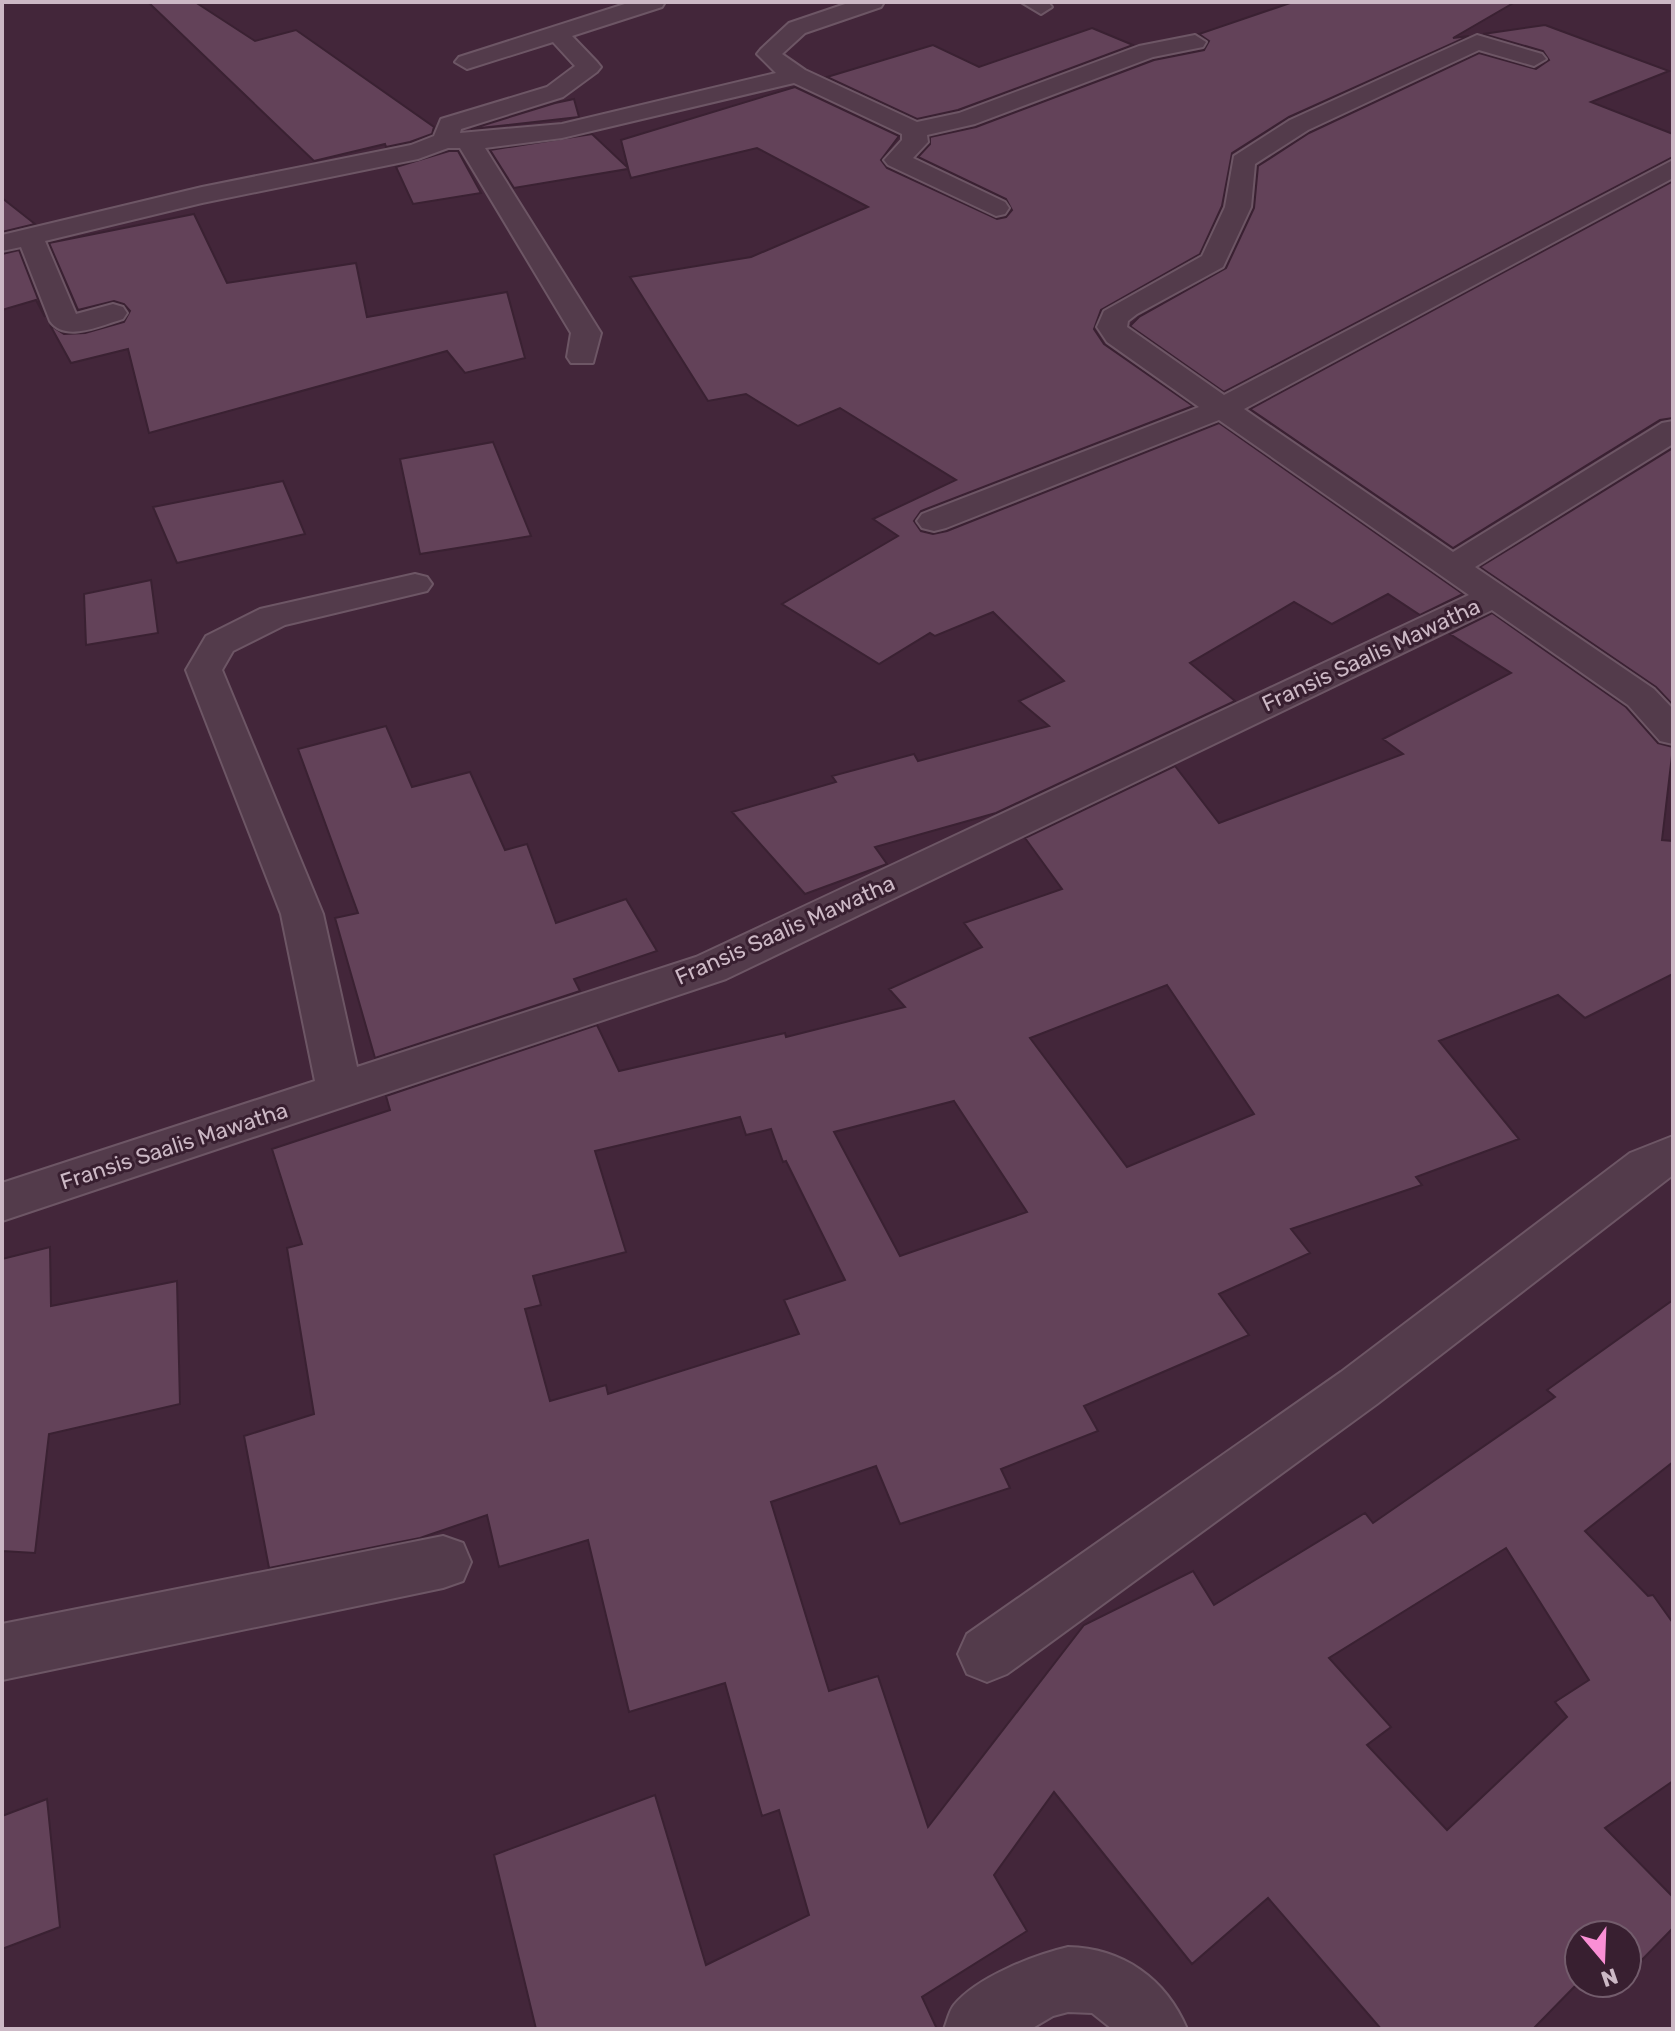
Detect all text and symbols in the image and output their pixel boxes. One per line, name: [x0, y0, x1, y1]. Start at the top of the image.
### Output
street label: Fransis Saalis Mawatha: [1258, 593, 1484, 717]
street label: Fransis Saalis Mawatha: [671, 869, 899, 991]
street label: Fransis Saalis Mawatha: [57, 1096, 291, 1196]
north arrow: [1563, 1919, 1643, 1999]
text: N: [1597, 1962, 1621, 1993]

